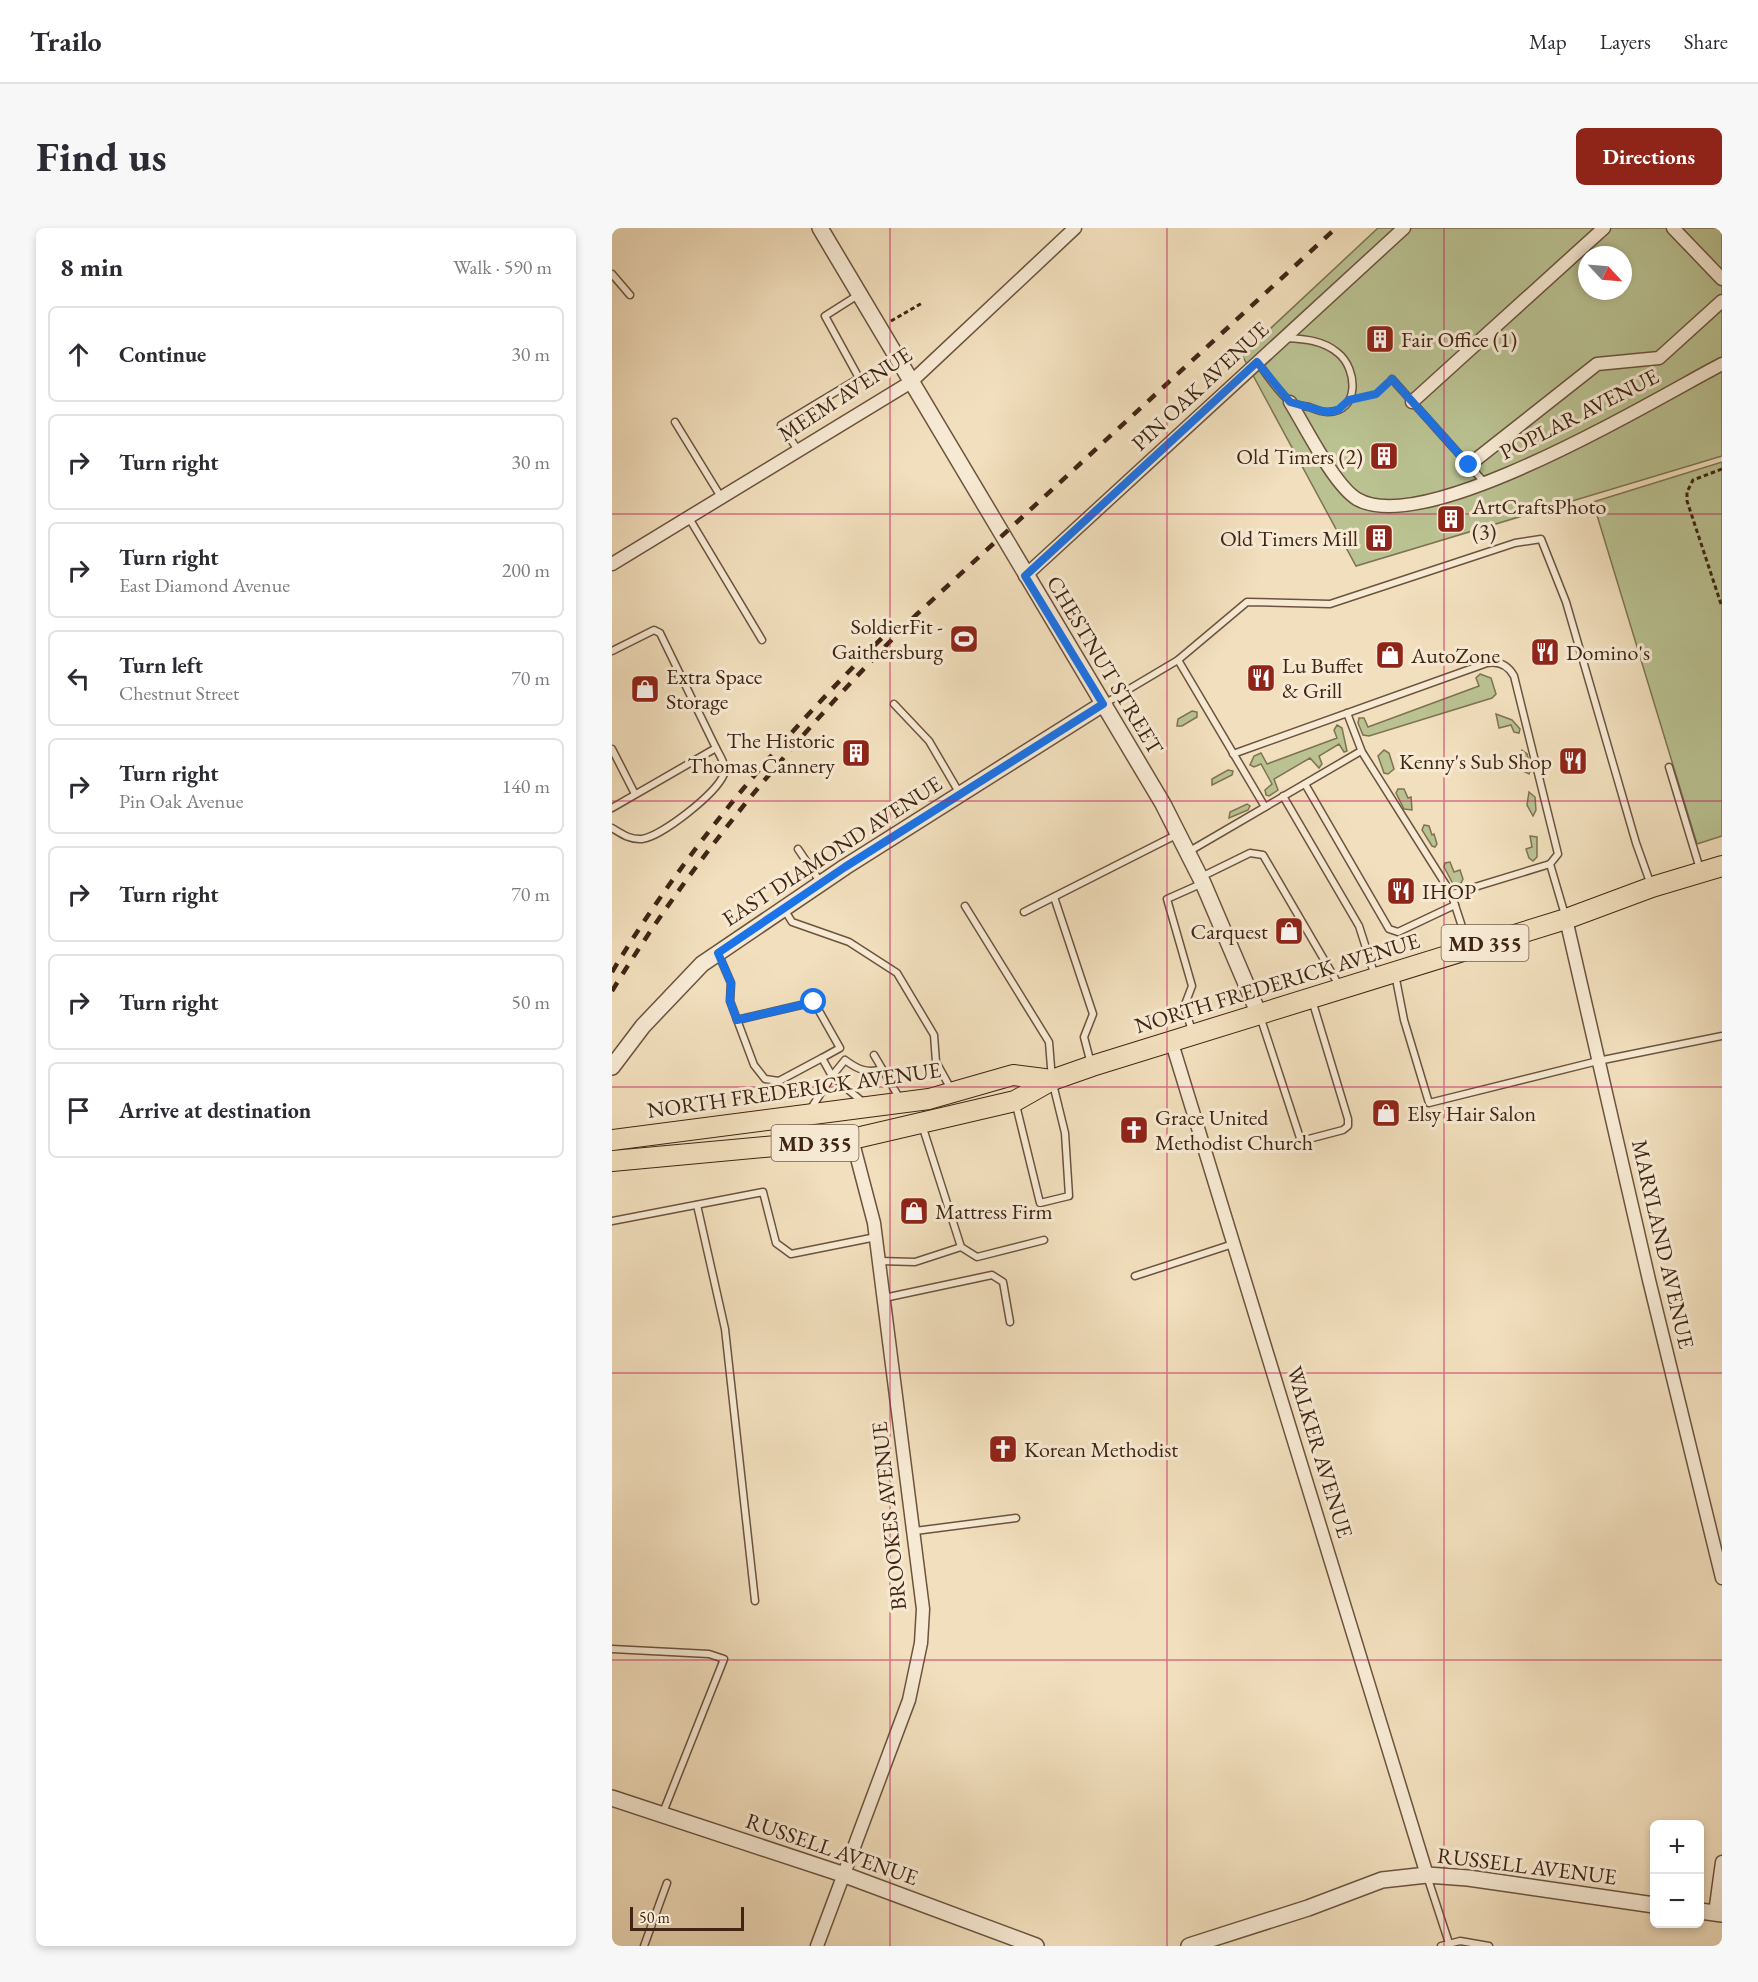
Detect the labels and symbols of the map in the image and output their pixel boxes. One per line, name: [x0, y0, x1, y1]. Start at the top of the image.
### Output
north arrow: [1578, 246, 1632, 300]
street label: PIN OAK AVENUE: [1125, 315, 1275, 457]
building icon: Fair Office (1): [1364, 323, 1396, 355]
place label: Fair Office (1): [1401, 325, 1517, 354]
street label: MEEM AVENUE: [772, 340, 918, 448]
street label: POPLAR AVENUE: [1495, 361, 1663, 467]
building icon: Old Timers (2): [1368, 440, 1400, 472]
place label: Old Timers (2): [1236, 442, 1363, 471]
route end: [1455, 451, 1481, 477]
place label: ArtCraftsPhoto (3): [1471, 492, 1607, 546]
building icon: ArtCraftsPhoto (3): [1435, 503, 1467, 535]
building icon: Old Timers Mill: [1363, 522, 1395, 554]
place label: Old Timers Mill: [1220, 524, 1358, 553]
street label: CHESTNUT STREET: [1040, 570, 1170, 760]
place label: SoldierFit - Gaithersburg: [832, 612, 943, 666]
sports icon: SoldierFit - Gaithersburg: [948, 623, 980, 655]
restaurant icon: Domino's: [1529, 636, 1561, 668]
place label: Domino's: [1566, 638, 1650, 667]
shop icon: AutoZone: [1374, 639, 1406, 671]
place label: AutoZone: [1410, 641, 1500, 670]
place label: Lu Buffet & Grill: [1282, 651, 1363, 705]
place label: Extra Space Storage: [666, 662, 763, 716]
restaurant icon: Lu Buffet & Grill: [1245, 662, 1277, 694]
shop icon: Extra Space Storage: [629, 673, 661, 705]
place label: The Historic Thomas Cannery: [687, 726, 835, 780]
building icon: The Historic Thomas Cannery: [840, 737, 872, 769]
restaurant icon: Kenny's Sub Shop: [1557, 745, 1589, 777]
place label: Kenny's Sub Shop: [1399, 747, 1552, 776]
street label: EAST DIAMOND AVENUE: [716, 769, 948, 933]
restaurant icon: IHOP: [1385, 875, 1417, 907]
place label: IHOP: [1422, 877, 1476, 906]
shop icon: Carquest: [1273, 915, 1305, 947]
place label: Carquest: [1191, 917, 1268, 946]
road number: MD 355: [1442, 925, 1528, 961]
street label: NORTH FREDERICK AVENUE: [1131, 926, 1423, 1040]
route start: [800, 988, 826, 1014]
street label: NORTH FREDERICK AVENUE: [645, 1055, 943, 1125]
shop icon: Elsy Hair Salon: [1370, 1097, 1402, 1129]
place label: Elsy Hair Salon: [1407, 1099, 1537, 1128]
place label: Grace United Methodist Church: [1155, 1103, 1313, 1157]
church icon: Grace United Methodist Church: [1118, 1114, 1150, 1146]
road number: MD 355: [772, 1125, 858, 1161]
street label: MARYLAND AVENUE: [1625, 1137, 1701, 1351]
shop icon: Mattress Firm: [898, 1195, 930, 1227]
place label: Mattress Firm: [935, 1197, 1053, 1226]
street label: WALKER AVENUE: [1280, 1363, 1360, 1541]
street label: BROOKES AVENUE: [865, 1420, 913, 1612]
church icon: Korean Methodist: [987, 1433, 1019, 1465]
place label: Korean Methodist: [1024, 1435, 1178, 1464]
street label: RUSSELL AVENUE: [742, 1806, 922, 1892]
street label: RUSSELL AVENUE: [1436, 1841, 1618, 1891]
scale bar: [630, 1904, 744, 1932]

